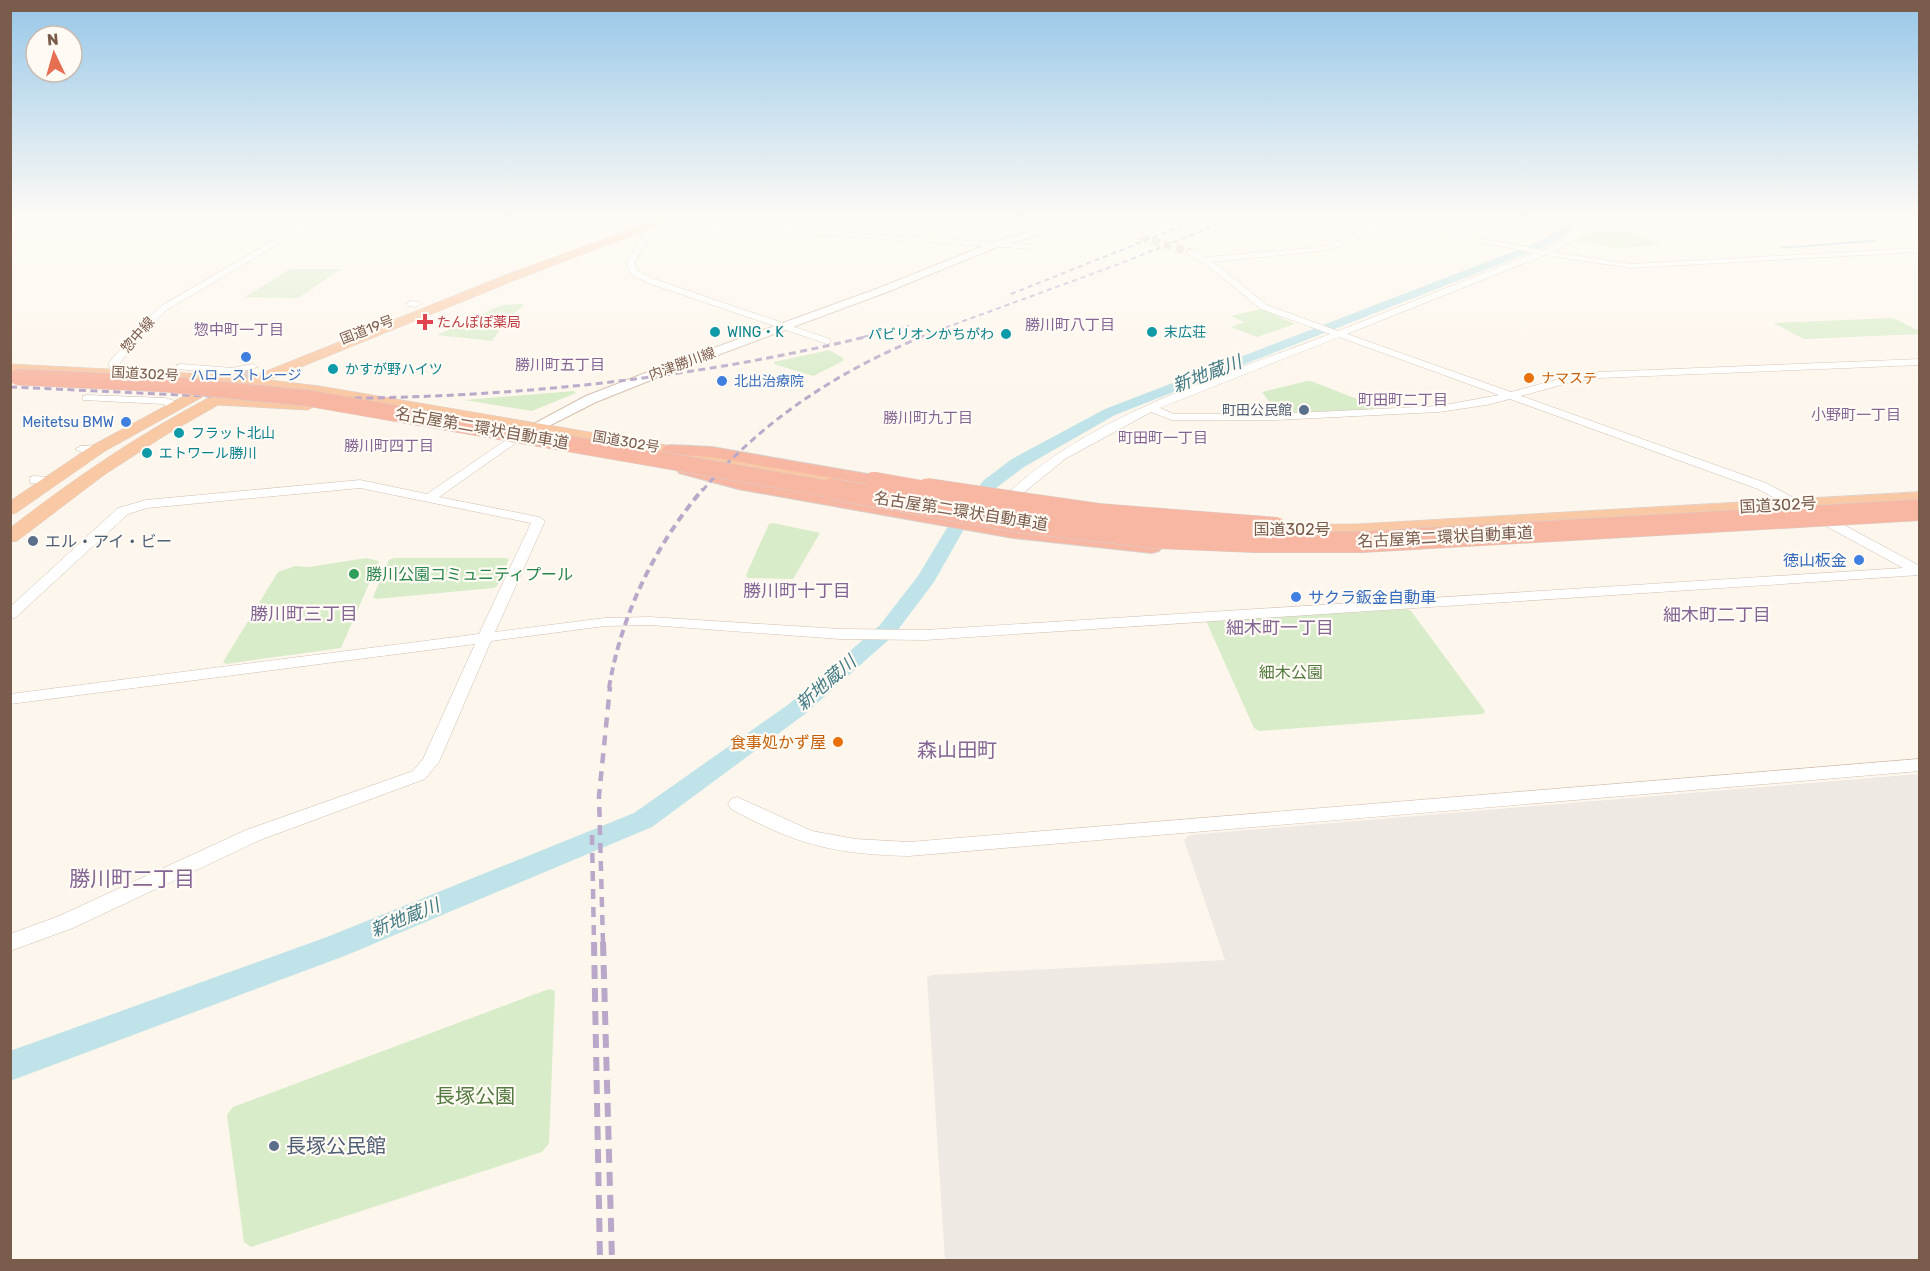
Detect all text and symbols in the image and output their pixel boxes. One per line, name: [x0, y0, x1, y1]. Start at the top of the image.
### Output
north arrow: [24, 24, 84, 84]
text: N: [46, 30, 59, 50]
street label: 国道19号: [338, 312, 396, 348]
street label: 惣中線: [118, 314, 158, 356]
place label: たんぽぽ薬局: [437, 314, 521, 331]
marker: たんぽぽ薬局: [418, 315, 432, 329]
district label: 勝川町八丁目: [1025, 316, 1115, 334]
district label: 惣中町一丁目: [194, 321, 284, 339]
place label: WING・K: [727, 324, 784, 341]
place label: 末広荘: [1164, 324, 1206, 341]
marker: WING・K: [708, 325, 722, 339]
marker: 末広荘: [1145, 325, 1159, 339]
place label: パビリオンかちがわ: [868, 326, 994, 343]
marker: パビリオンかちがわ: [999, 327, 1013, 341]
street label: 内津勝川線: [646, 344, 718, 384]
marker: ハローストレージ: [239, 350, 253, 364]
water label: 新地蔵川: [1169, 350, 1246, 397]
district label: 勝川町五丁目: [515, 356, 605, 374]
place label: かすが野ハイツ: [345, 361, 443, 378]
marker: かすが野ハイツ: [326, 362, 340, 376]
street label: 国道302号: [111, 364, 179, 384]
place label: ハローストレージ: [190, 367, 302, 384]
place label: ナマステ: [1541, 370, 1597, 387]
marker: ナマステ: [1522, 371, 1536, 385]
place label: 北出治療院: [734, 373, 804, 390]
marker: 北出治療院: [715, 374, 729, 388]
district label: 町田町二丁目: [1358, 391, 1448, 409]
place label: 町田公民館: [1222, 402, 1292, 419]
street label: 名古屋第二環状自動車道: [394, 403, 570, 453]
marker: 町田公民館: [1297, 403, 1311, 417]
district label: 小野町一丁目: [1811, 406, 1901, 424]
district label: 勝川町九丁目: [883, 409, 973, 427]
place label: Meitetsu BMW: [22, 414, 114, 431]
marker: Meitetsu BMW: [119, 415, 133, 429]
place label: フラット北山: [191, 425, 275, 442]
marker: フラット北山: [172, 426, 186, 440]
street label: 国道302号: [591, 428, 661, 456]
district label: 町田町一丁目: [1118, 429, 1208, 447]
district label: 勝川町四丁目: [344, 437, 434, 455]
place label: エトワール勝川: [159, 445, 257, 462]
marker: エトワール勝川: [140, 446, 154, 460]
street label: 名古屋第二環状自動車道: [873, 488, 1049, 534]
street label: 国道302号: [1739, 493, 1817, 517]
street label: 国道302号: [1253, 520, 1331, 539]
street label: 名古屋第二環状自動車道: [1357, 523, 1533, 551]
place label: エル・アイ・ビー: [45, 532, 172, 551]
marker: エル・アイ・ビー: [26, 534, 40, 548]
place label: 徳山板金: [1783, 551, 1847, 570]
marker: 徳山板金: [1852, 553, 1866, 567]
place label: 勝川公園コミュニティプール: [366, 565, 573, 584]
marker: 勝川公園コミュニティプール: [347, 567, 361, 581]
district label: 勝川町十丁目: [743, 580, 851, 602]
place label: サクラ鈑金自動車: [1308, 588, 1436, 607]
marker: サクラ鈑金自動車: [1289, 590, 1303, 604]
district label: 勝川町三丁目: [250, 603, 358, 625]
district label: 細木町二丁目: [1663, 604, 1771, 626]
district label: 細木町一丁目: [1226, 617, 1334, 639]
water label: 新地蔵川: [792, 650, 862, 715]
park label: 細木公園: [1259, 663, 1323, 682]
place label: 食事処かず屋: [730, 733, 826, 752]
marker: 食事処かず屋: [831, 735, 845, 749]
district label: 森山田町: [917, 738, 997, 762]
district label: 勝川町二丁目: [69, 866, 195, 891]
water label: 新地蔵川: [368, 894, 444, 942]
park label: 長塚公園: [435, 1084, 515, 1108]
place label: 長塚公民館: [286, 1134, 386, 1158]
marker: 長塚公民館: [267, 1139, 281, 1153]

